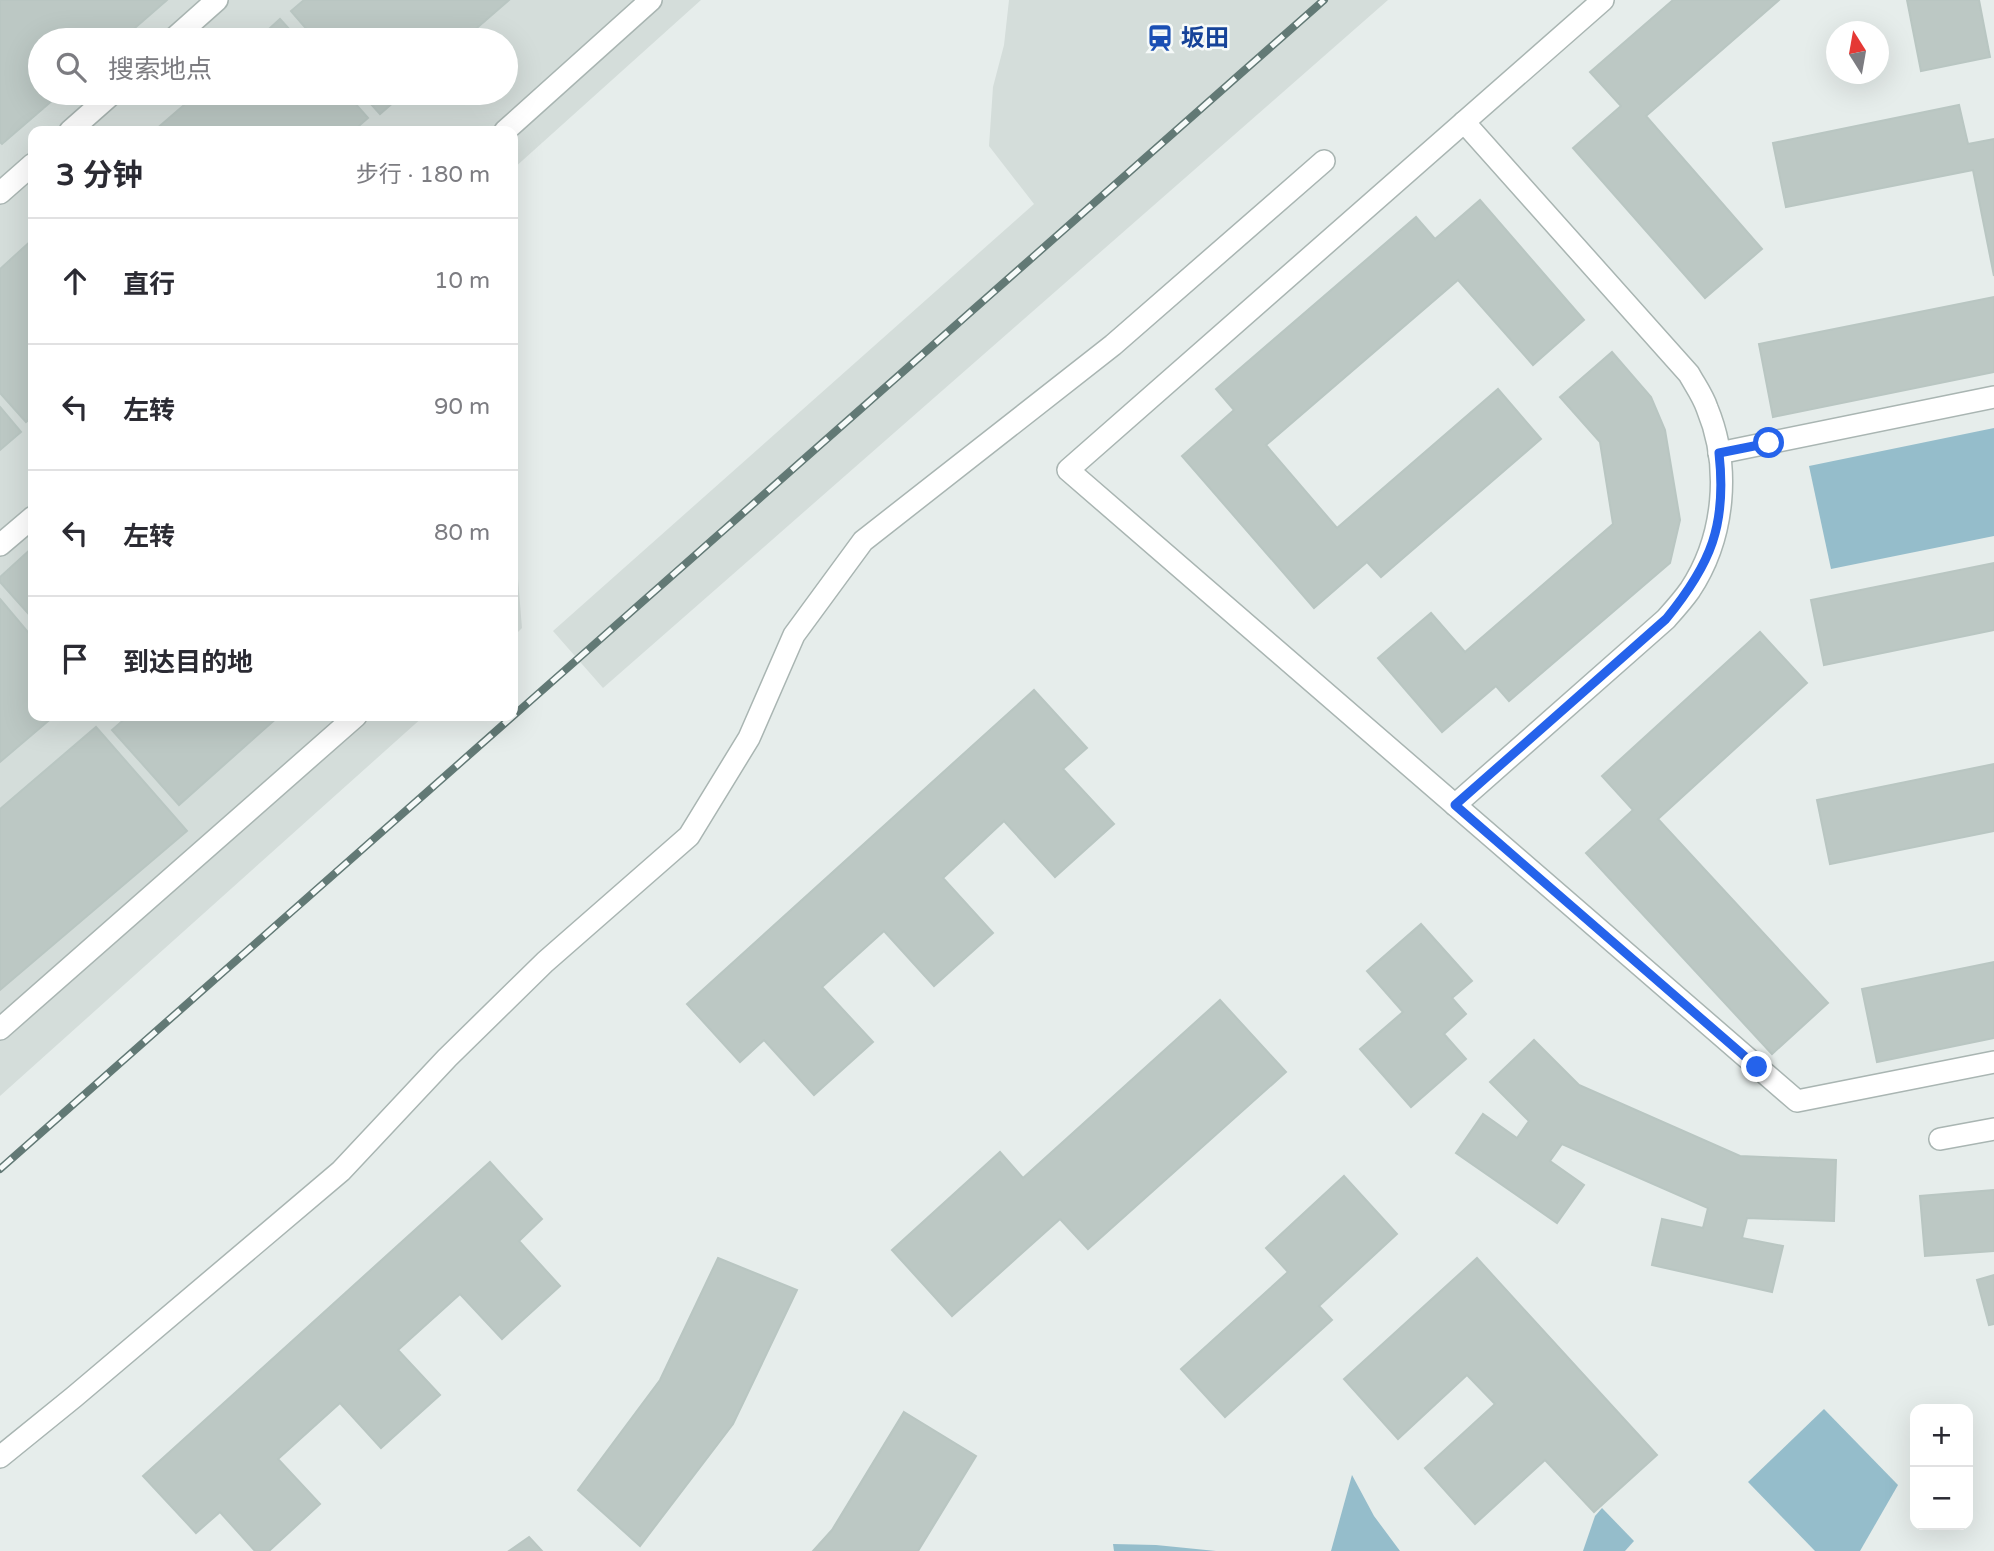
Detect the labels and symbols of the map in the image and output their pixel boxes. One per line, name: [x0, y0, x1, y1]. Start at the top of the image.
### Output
north arrow: [1826, 21, 1889, 84]
station icon: 坂田: [1145, 23, 1175, 53]
place label: 坂田: [1181, 24, 1229, 53]
route start: [1753, 427, 1784, 458]
route end: [1741, 1051, 1772, 1082]

